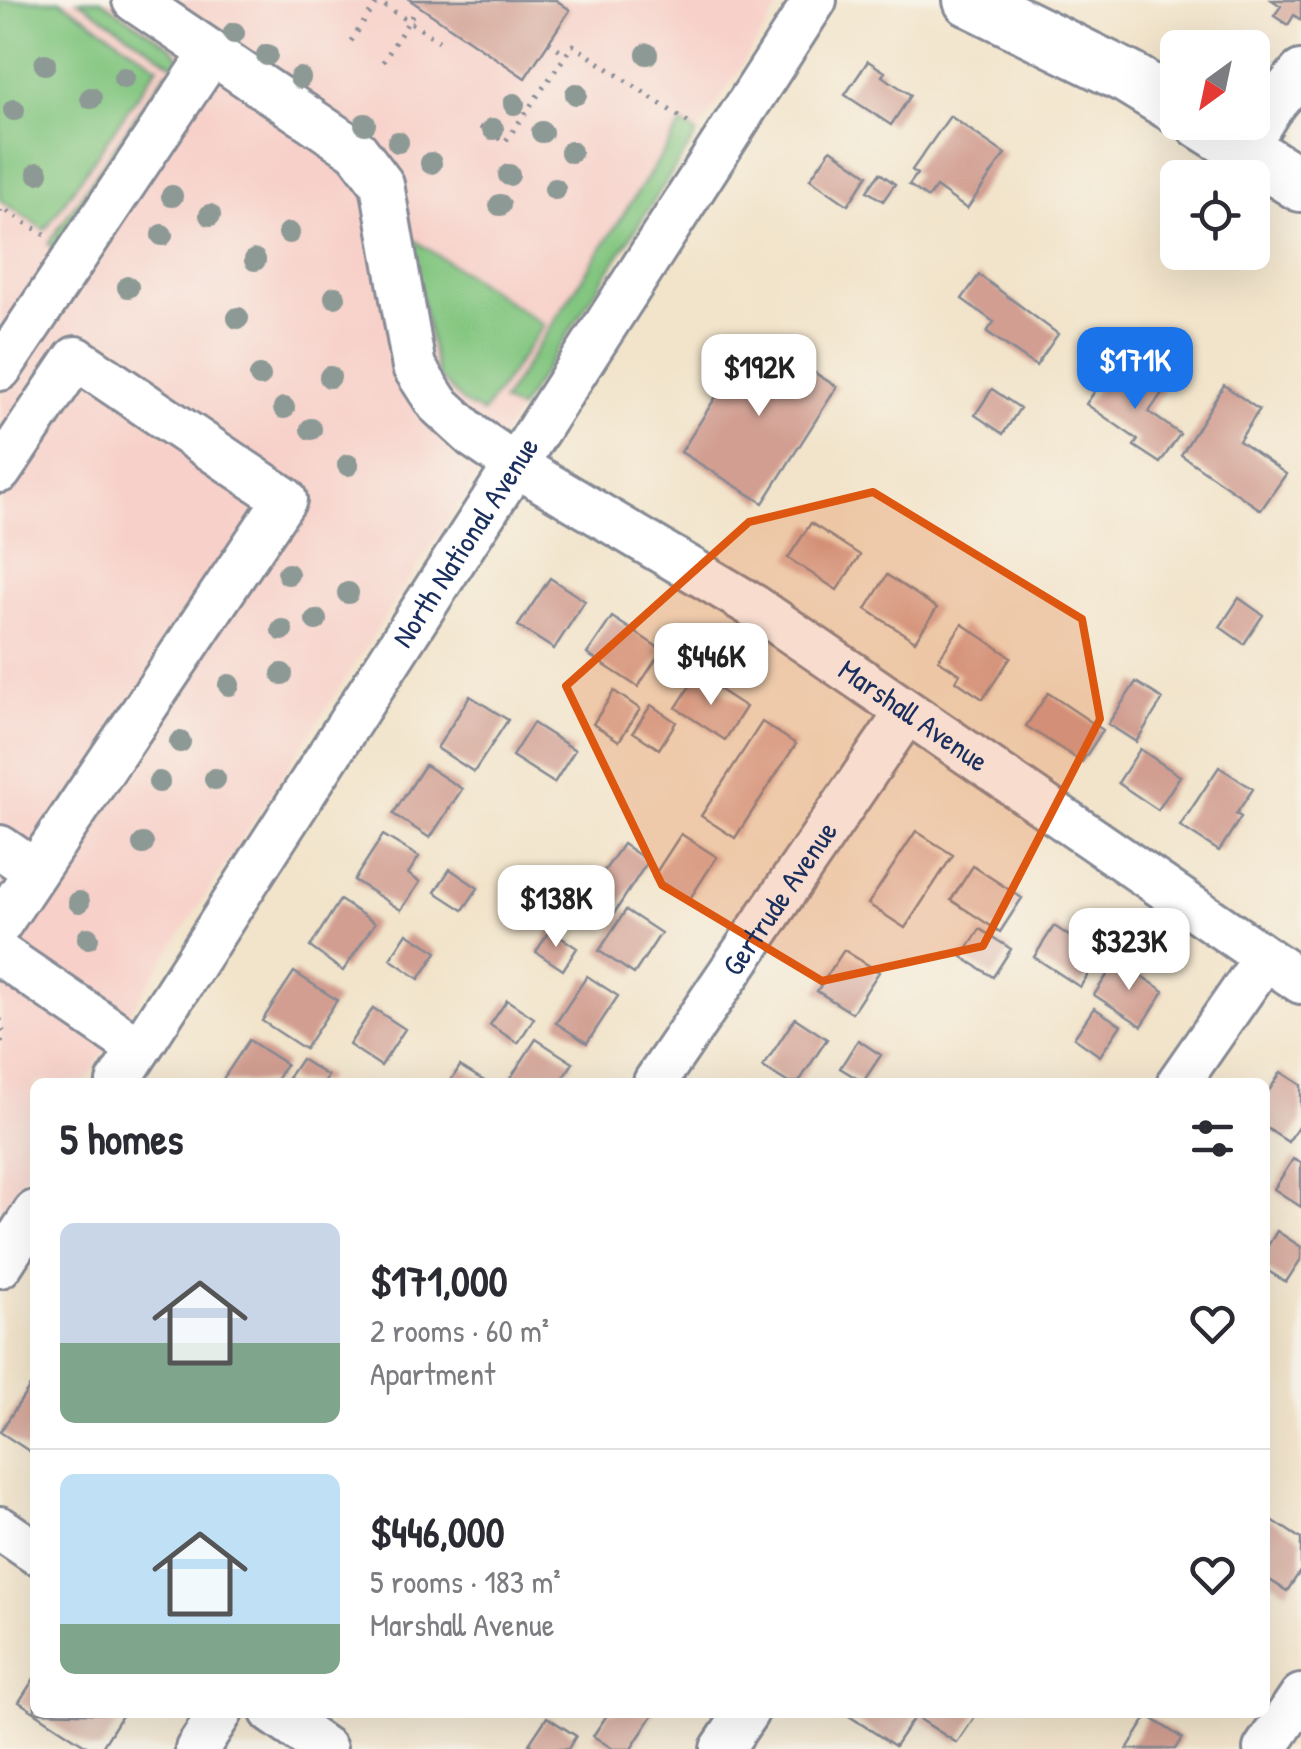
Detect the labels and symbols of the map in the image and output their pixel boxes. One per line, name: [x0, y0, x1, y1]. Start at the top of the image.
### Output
north arrow: [1160, 30, 1270, 140]
pin: $171K: [1065, 327, 1205, 412]
pin: $192K: [689, 334, 829, 419]
street label: North National Avenue: [382, 429, 547, 655]
pin: $446K: [641, 623, 781, 708]
street label: Marshall Avenue: [831, 649, 997, 780]
street label: Gertrude Avenue: [712, 813, 846, 983]
pin: $138K: [486, 865, 626, 950]
pin: $323K: [1059, 908, 1199, 993]

